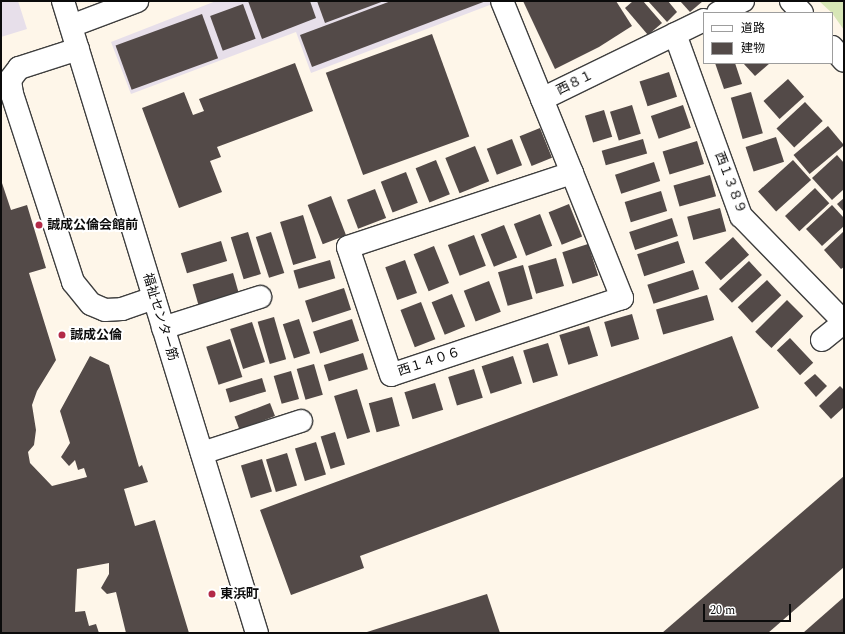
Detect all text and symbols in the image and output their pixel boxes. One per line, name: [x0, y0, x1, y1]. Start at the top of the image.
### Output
legend: [703, 12, 833, 64]
text: 道路: [741, 19, 765, 38]
text: 建物: [741, 39, 765, 58]
street label: 西８１: [554, 67, 596, 99]
street label: 西１３８９: [711, 150, 749, 216]
place label: 誠成公倫会館前: [47, 217, 138, 233]
marker: 誠成公倫会館前: [34, 220, 44, 230]
street label: 福祉センター筋: [139, 271, 181, 363]
place label: 誠成公倫: [70, 327, 122, 343]
marker: 誠成公倫: [57, 330, 67, 340]
street label: 西１４０６: [396, 345, 462, 379]
place label: 東浜町: [220, 586, 259, 602]
marker: 東浜町: [207, 589, 217, 599]
scale bar: [705, 596, 793, 622]
text: 20 m: [710, 601, 735, 620]

